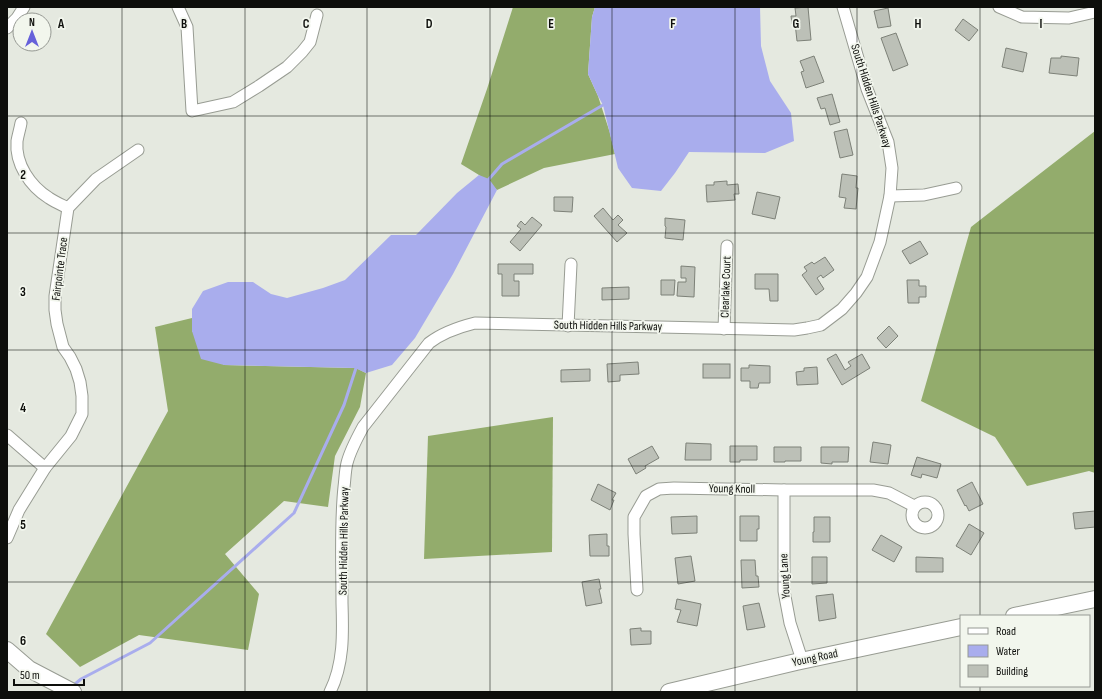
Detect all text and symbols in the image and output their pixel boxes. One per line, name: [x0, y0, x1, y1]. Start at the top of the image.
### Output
north arrow: [12, 12, 52, 52]
text: N: [29, 16, 35, 29]
text: A: [57, 16, 65, 32]
text: B: [181, 16, 187, 32]
text: C: [303, 16, 310, 32]
text: D: [426, 16, 433, 32]
text: E: [548, 16, 554, 32]
text: F: [670, 16, 676, 32]
text: G: [793, 16, 800, 32]
text: H: [915, 16, 922, 32]
text: I: [1040, 16, 1043, 32]
street label: South Hidden Hills Parkway: [847, 42, 895, 150]
text: 2: [20, 167, 26, 183]
street label: Fairpointe Trace: [49, 236, 71, 302]
street label: Clearlake Court: [717, 255, 735, 318]
text: 3: [20, 284, 26, 300]
street label: South Hidden Hills Parkway: [554, 318, 663, 334]
text: 4: [20, 400, 26, 416]
street label: Young Knoll: [709, 481, 755, 497]
street label: South Hidden Hills Parkway: [336, 486, 352, 595]
text: 5: [20, 517, 26, 533]
street label: Young Lane: [776, 553, 794, 599]
legend: [960, 615, 1090, 687]
text: Road: [996, 624, 1016, 639]
text: 6: [20, 633, 26, 649]
text: Water: [996, 644, 1020, 659]
street label: Young Road: [791, 646, 839, 670]
scale bar: [14, 661, 84, 687]
text: Building: [996, 664, 1028, 679]
text: 50 m: [20, 668, 40, 683]

